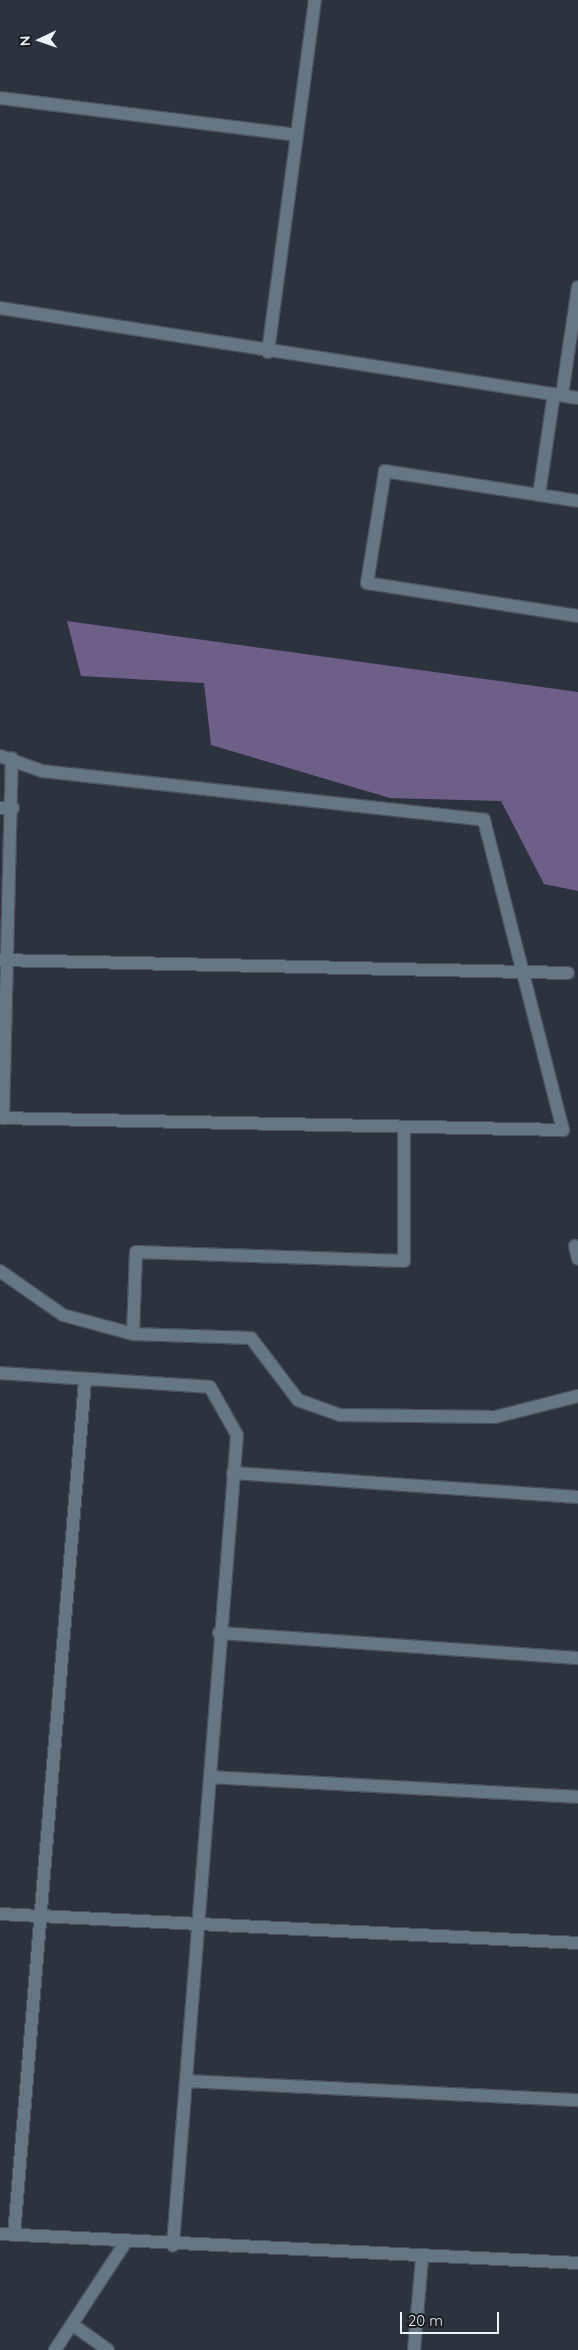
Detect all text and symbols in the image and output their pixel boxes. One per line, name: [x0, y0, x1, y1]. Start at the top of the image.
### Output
north arrow: [15, 15, 65, 65]
text: N: [16, 35, 34, 46]
scale bar: [403, 2302, 502, 2334]
text: 20 m: [408, 2311, 443, 2330]

